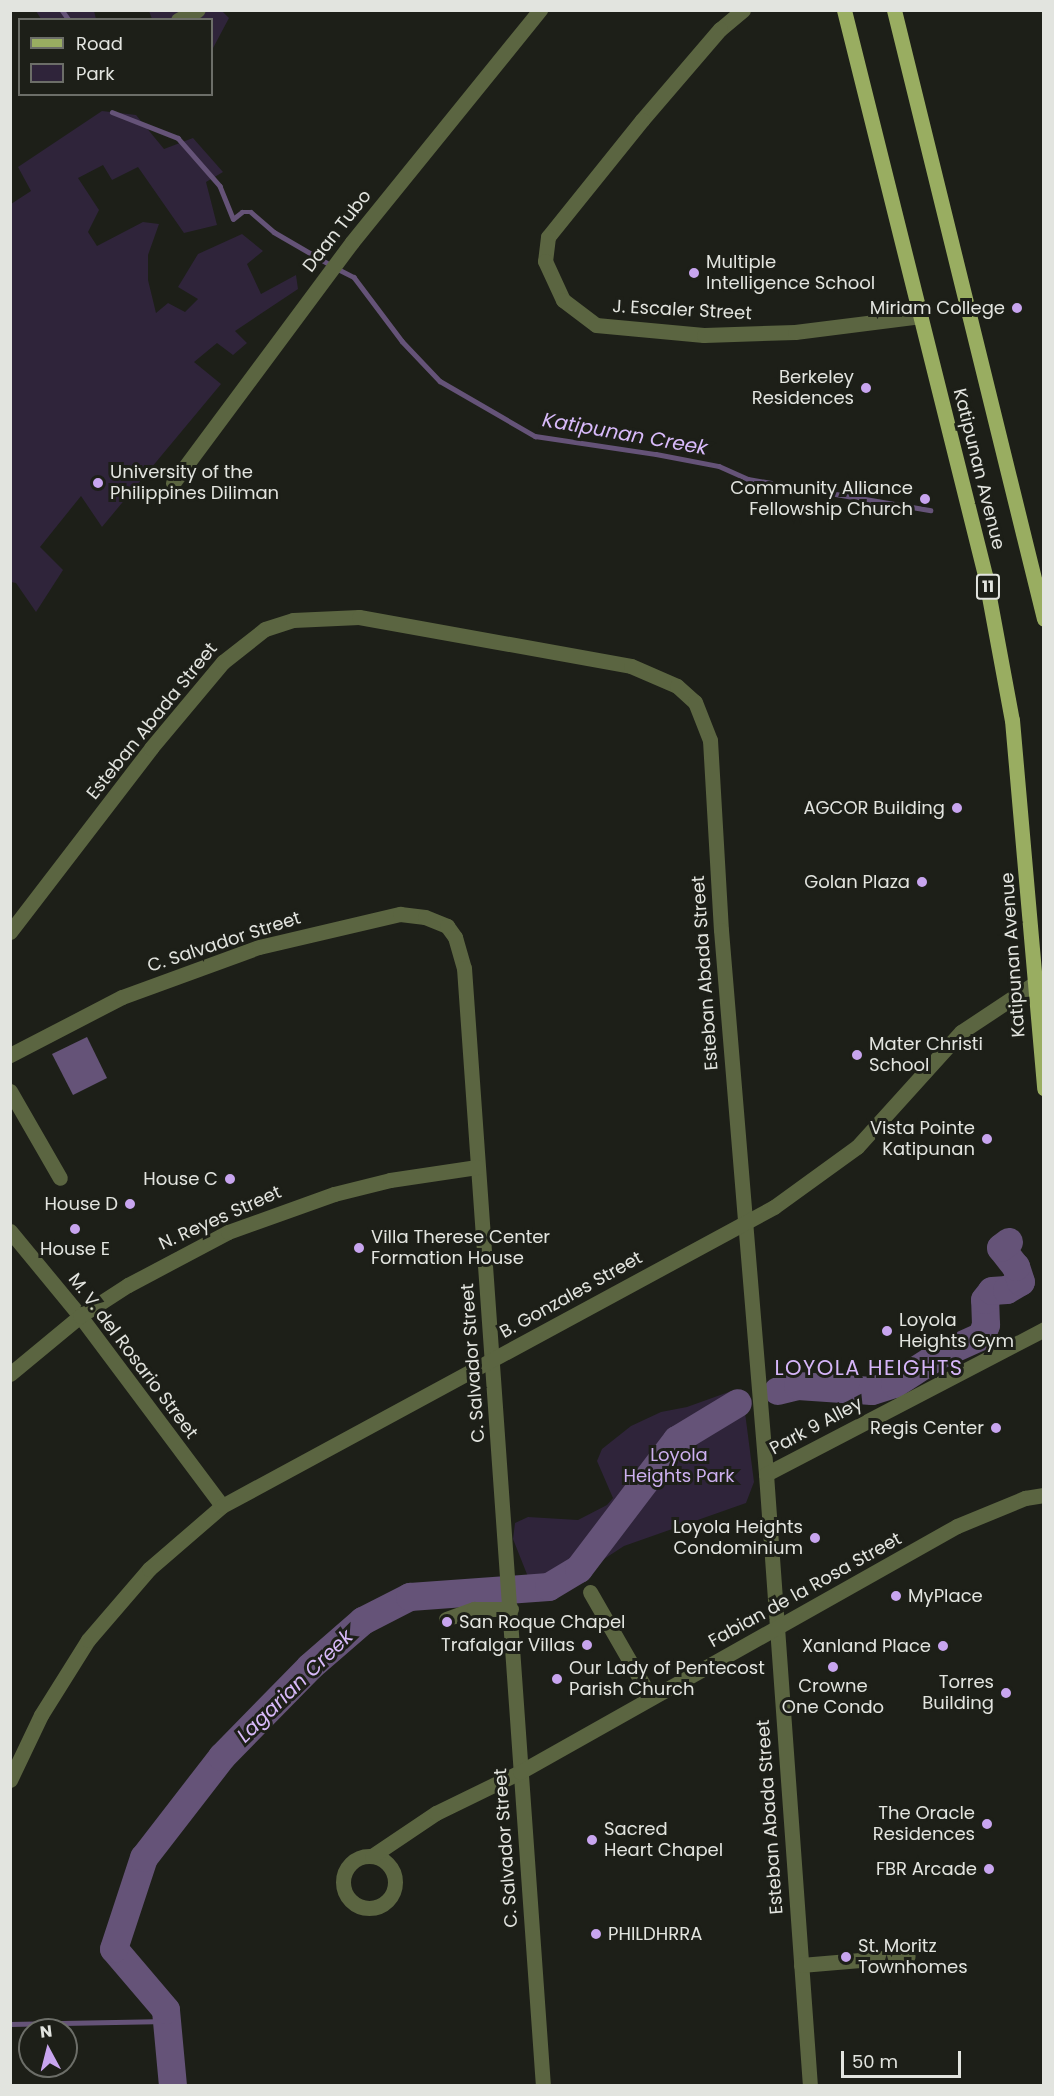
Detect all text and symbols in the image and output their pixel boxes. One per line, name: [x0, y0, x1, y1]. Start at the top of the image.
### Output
legend: [18, 18, 213, 96]
text: Road: [76, 31, 123, 56]
text: Park: [76, 61, 115, 86]
street label: Daan Tubo: [298, 186, 376, 276]
place label: Multiple Intelligence School: [706, 252, 875, 294]
marker: Multiple Intelligence School: [687, 266, 701, 280]
street label: J. Escaler Street: [612, 296, 752, 324]
place label: Miriam College: [870, 297, 1005, 319]
marker: Miriam College: [1010, 301, 1024, 315]
place label: Berkeley Residences: [752, 367, 854, 410]
marker: Berkeley Residences: [859, 381, 873, 395]
street label: Katipunan Avenue: [949, 386, 1009, 552]
water label: Katipunan Creek: [541, 408, 709, 460]
place label: University of the Philippines Diliman: [110, 462, 279, 504]
marker: University of the Philippines Diliman: [91, 476, 105, 490]
place label: Community Alliance Fellowship Church: [730, 478, 913, 520]
marker: Community Alliance Fellowship Church: [918, 492, 932, 506]
road number: 11: [974, 574, 1002, 600]
street label: Esteban Abada Street: [82, 638, 222, 804]
place label: AGCOR Building: [803, 797, 945, 819]
marker: AGCOR Building: [950, 801, 964, 815]
place label: Golan Plaza: [804, 871, 910, 893]
street label: Katipunan Avenue: [996, 872, 1030, 1038]
street label: Esteban Abada Street: [687, 875, 723, 1071]
marker: Golan Plaza: [915, 875, 929, 889]
street label: C. Salvador Street: [145, 907, 303, 977]
place label: Mater Christi School: [869, 1034, 983, 1076]
marker: Mater Christi School: [850, 1048, 864, 1062]
place label: Vista Pointe Katipunan: [870, 1118, 975, 1160]
marker: Vista Pointe Katipunan: [980, 1132, 994, 1146]
place label: House C: [143, 1168, 218, 1190]
marker: House C: [223, 1172, 237, 1186]
street label: N. Reyes Street: [156, 1181, 284, 1255]
place label: House D: [44, 1193, 118, 1215]
marker: House D: [123, 1197, 137, 1211]
marker: House E: [68, 1222, 82, 1236]
place label: Villa Therese Center Formation House: [371, 1227, 550, 1270]
place label: House E: [40, 1238, 110, 1260]
marker: Villa Therese Center Formation House: [352, 1241, 366, 1255]
street label: B. Gonzales Street: [496, 1247, 646, 1343]
street label: M. V. del Rosario Street: [64, 1269, 202, 1443]
street label: C. Salvador Street: [457, 1283, 489, 1443]
place label: Loyola Heights Gym: [899, 1310, 1014, 1352]
marker: Loyola Heights Gym: [880, 1324, 894, 1338]
district label: LOYOLA HEIGHTS: [774, 1355, 964, 1381]
street label: Park 9 Alley: [766, 1393, 866, 1459]
place label: Regis Center: [870, 1417, 984, 1439]
marker: Regis Center: [989, 1421, 1003, 1435]
park label: Loyola Heights Park: [623, 1445, 735, 1488]
place label: Loyola Heights Condominium: [673, 1517, 803, 1559]
street label: Fabian de la Rosa Street: [705, 1528, 905, 1652]
marker: Loyola Heights Condominium: [808, 1531, 822, 1545]
place label: MyPlace: [908, 1585, 983, 1607]
marker: MyPlace: [889, 1589, 903, 1603]
place label: San Roque Chapel: [459, 1611, 626, 1633]
marker: San Roque Chapel: [440, 1615, 454, 1629]
water label: Lagarian Creek: [232, 1625, 358, 1747]
place label: Trafalgar Villas: [441, 1634, 575, 1656]
place label: Xanland Place: [802, 1635, 931, 1657]
marker: Trafalgar Villas: [580, 1638, 594, 1652]
marker: Xanland Place: [936, 1639, 950, 1653]
place label: Our Lady of Pentecost Parish Church: [569, 1658, 765, 1700]
marker: Crowne One Condo: [826, 1660, 840, 1674]
marker: Our Lady of Pentecost Parish Church: [550, 1672, 564, 1686]
place label: Torres Building: [922, 1672, 994, 1714]
place label: Crowne One Condo: [782, 1676, 884, 1718]
marker: Torres Building: [999, 1686, 1013, 1700]
street label: Esteban Abada Street: [752, 1719, 788, 1915]
street label: C. Salvador Street: [490, 1768, 522, 1928]
place label: The Oracle Residences: [873, 1803, 975, 1846]
marker: The Oracle Residences: [980, 1817, 994, 1831]
place label: Sacred Heart Chapel: [604, 1819, 723, 1862]
marker: Sacred Heart Chapel: [585, 1833, 599, 1847]
place label: FBR Arcade: [876, 1858, 977, 1880]
marker: FBR Arcade: [982, 1862, 996, 1876]
place label: PHILDHRRA: [608, 1923, 702, 1945]
marker: PHILDHRRA: [589, 1927, 603, 1941]
place label: St. Moritz Townhomes: [858, 1936, 968, 1978]
marker: St. Moritz Townhomes: [839, 1950, 853, 1964]
north arrow: [18, 2018, 78, 2078]
text: N: [39, 2019, 53, 2044]
scale bar: [844, 2039, 964, 2077]
text: 50 m: [852, 2049, 898, 2074]

